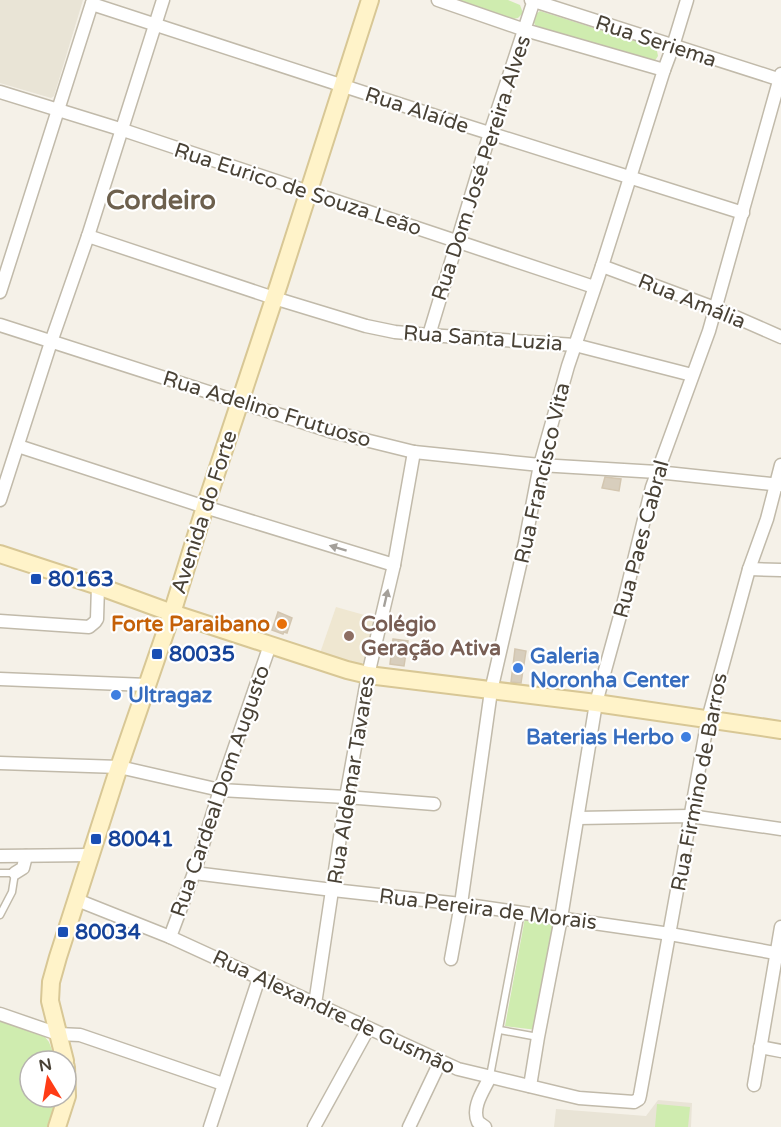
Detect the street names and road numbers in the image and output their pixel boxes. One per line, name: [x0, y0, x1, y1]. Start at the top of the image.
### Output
street label: Rua Seriema: [592, 10, 720, 73]
street label: Rua Dom José Pereira Alves: [427, 32, 536, 304]
street label: Rua Alaíde: [362, 82, 472, 139]
street label: Rua Eurico de Souza Leão: [171, 138, 425, 241]
street label: Rua Amália: [634, 269, 749, 334]
street label: Rua Santa Luzia: [402, 320, 564, 357]
street label: Rua Adelino Frutuoso: [160, 366, 374, 453]
street label: Rua Francisco Vita: [509, 380, 575, 566]
street label: Avenida do Forte: [166, 427, 243, 597]
street label: Rua Paes Cabral: [608, 457, 675, 621]
street label: Rua Cardeal Dom Augusto: [166, 662, 275, 920]
street label: Rua Firmino de Barros: [666, 671, 733, 893]
street label: Rua Aldemar Tavares: [323, 674, 380, 886]
street label: Rua Pereira de Morais: [378, 884, 598, 935]
street label: Rua Alexandre de Gusmão: [208, 945, 459, 1080]

